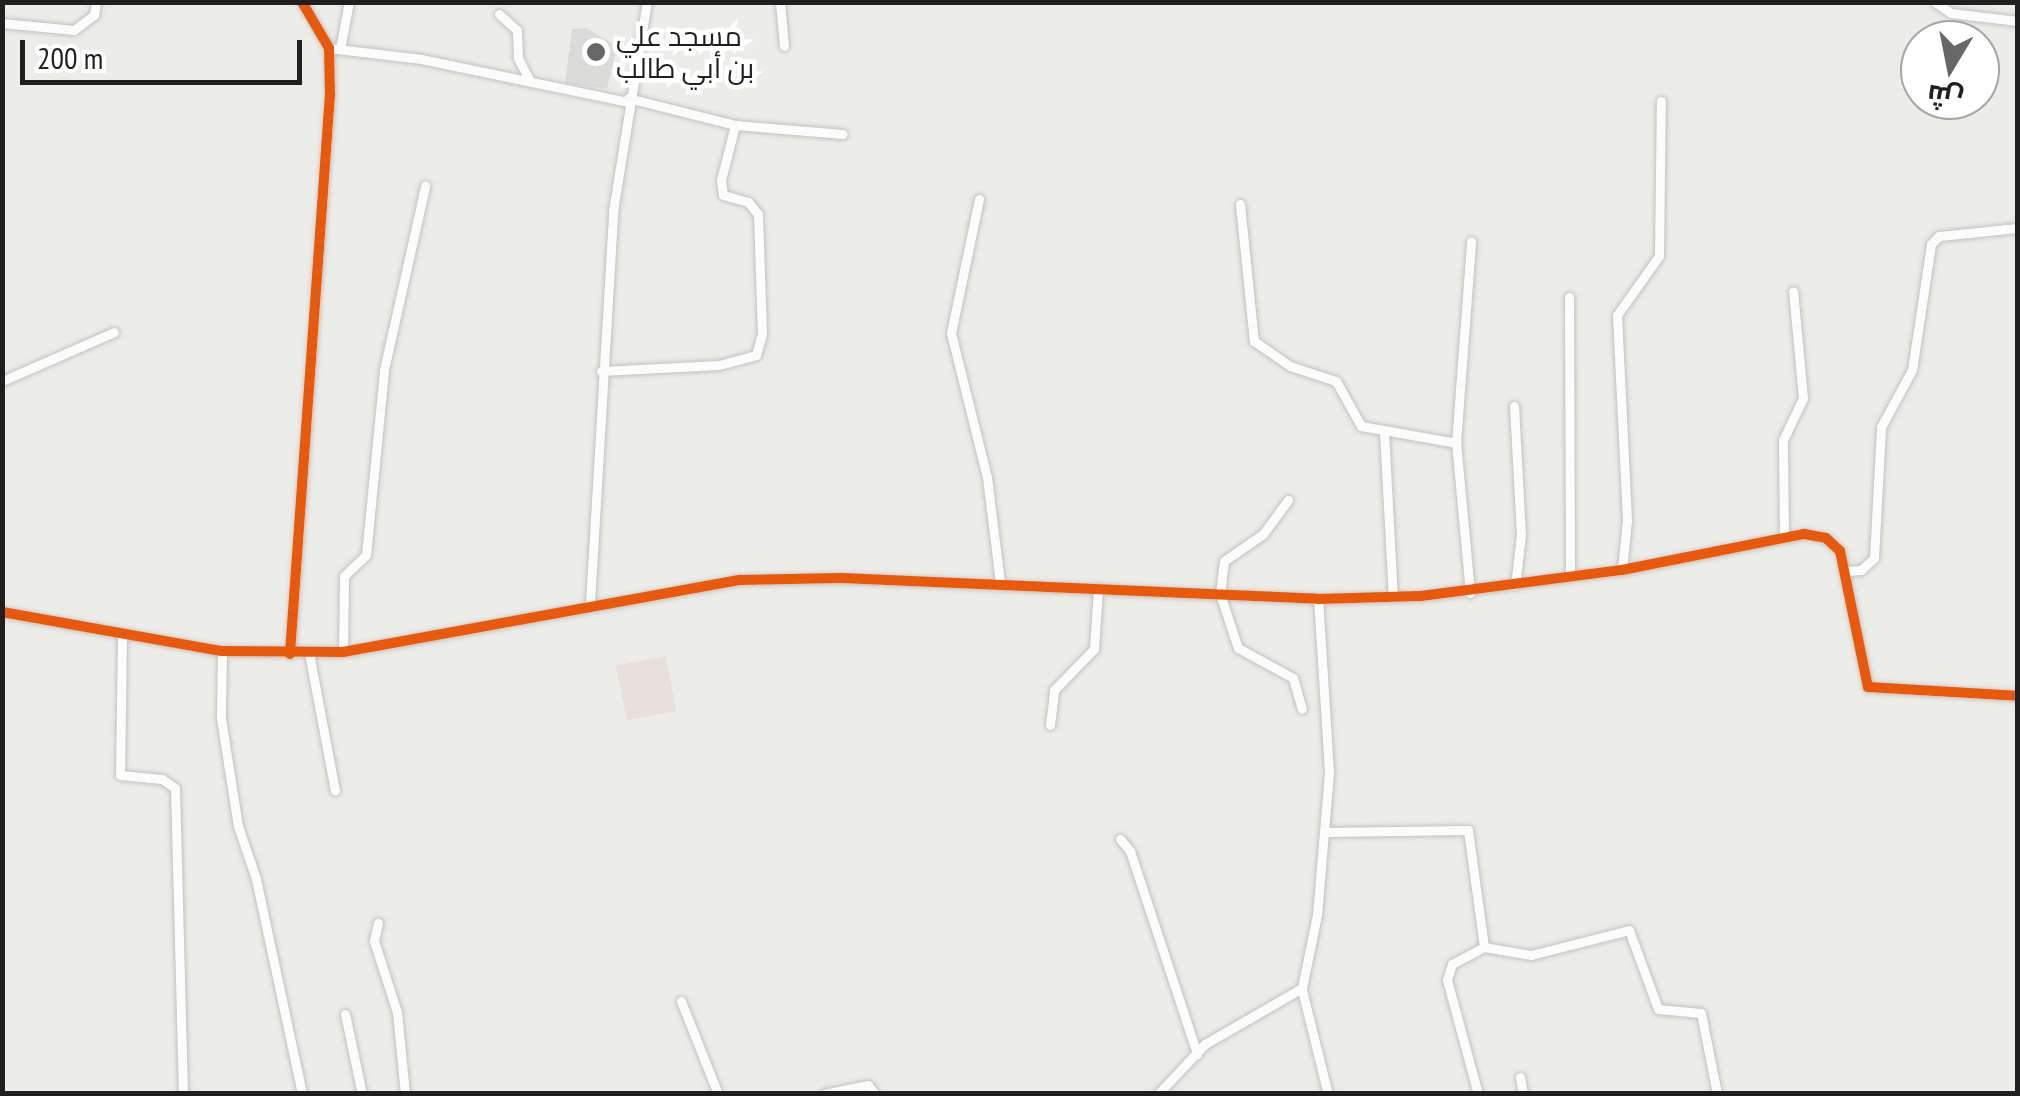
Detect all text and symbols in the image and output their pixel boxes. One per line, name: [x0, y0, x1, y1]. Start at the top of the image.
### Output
place label: مسجد علي بن أبي طالب: [616, 19, 754, 85]
scale bar: [25, 20, 308, 82]
north arrow: [1900, 20, 2000, 120]
text: 200 m: [37, 38, 103, 77]
marker: مسجد علي بن أبي طالب: [585, 41, 607, 63]
text: ش: [1924, 77, 1966, 119]

